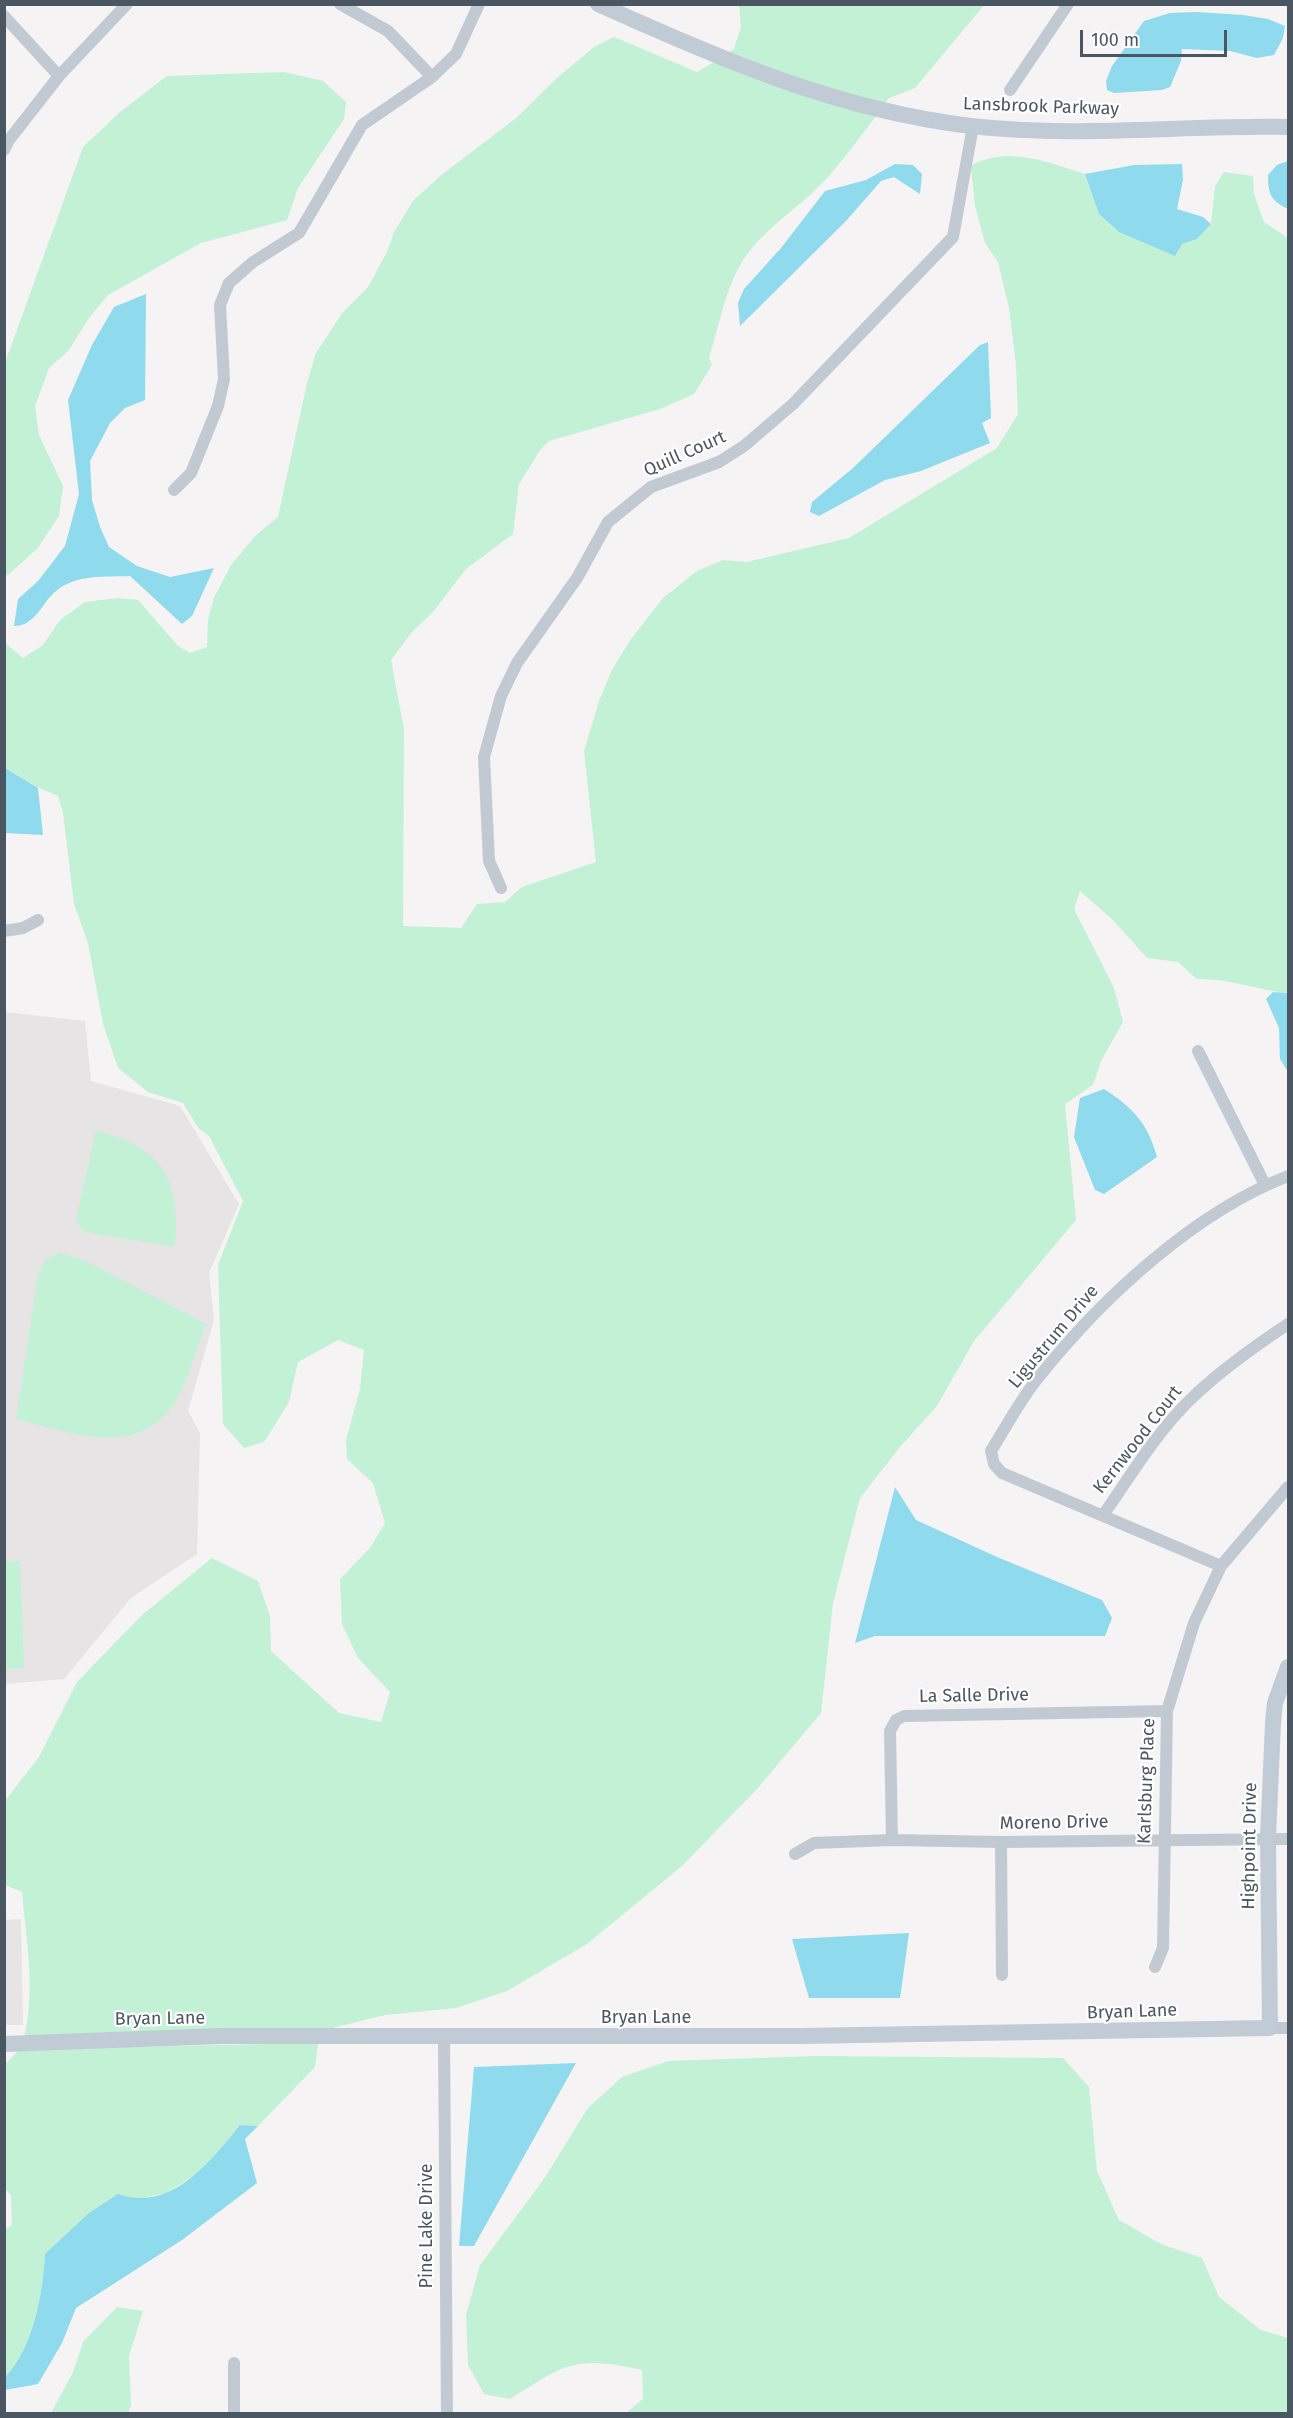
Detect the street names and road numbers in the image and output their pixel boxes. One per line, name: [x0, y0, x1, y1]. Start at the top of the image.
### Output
street label: Lansbrook Parkway: [963, 93, 1119, 121]
street label: Quill Court: [641, 426, 729, 482]
street label: Ligustrum Drive: [1004, 1281, 1104, 1393]
street label: Kernwood Court: [1089, 1382, 1187, 1498]
street label: La Salle Drive: [919, 1684, 1029, 1708]
street label: Karlsburg Place: [1134, 1718, 1160, 1844]
street label: Highpoint Drive: [1238, 1782, 1262, 1910]
street label: Moreno Drive: [999, 1811, 1109, 1835]
street label: Bryan Lane: [1086, 2000, 1178, 2024]
street label: Bryan Lane: [115, 2007, 205, 2031]
street label: Bryan Lane: [601, 2007, 691, 2029]
street label: Pine Lake Drive: [416, 2163, 438, 2289]

